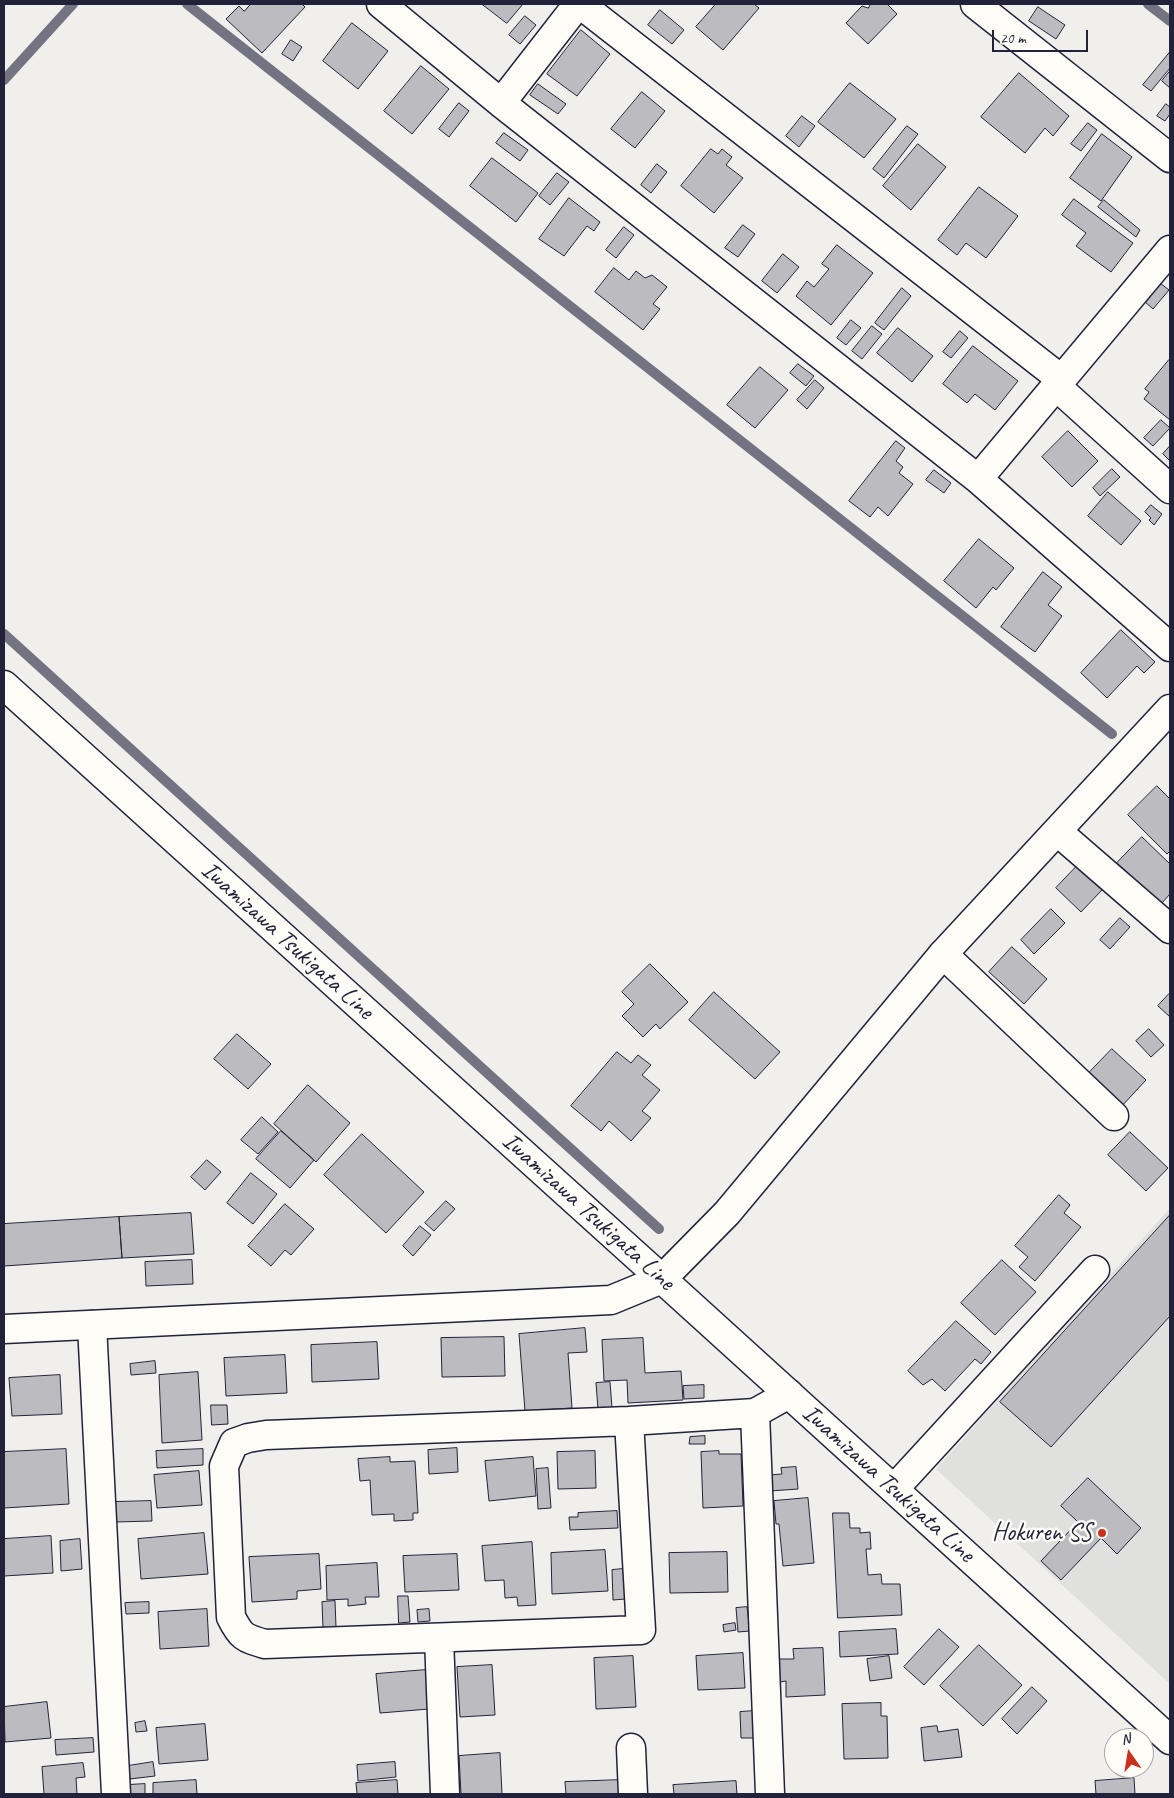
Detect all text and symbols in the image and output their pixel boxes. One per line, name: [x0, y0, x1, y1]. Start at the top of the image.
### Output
scale bar: [994, 20, 1090, 52]
text: 20 m: [1000, 29, 1026, 48]
street label: Iwamizawa Tsukigata Line: [195, 856, 379, 1026]
street label: Iwamizawa Tsukigata Line: [496, 1127, 680, 1297]
street label: Iwamizawa Tsukigata Line: [796, 1399, 980, 1569]
place label: Hokuren SS: [992, 1518, 1092, 1548]
marker: Hokuren SS: [1096, 1527, 1108, 1539]
north arrow: [1104, 1728, 1154, 1778]
text: N: [1120, 1730, 1132, 1748]

